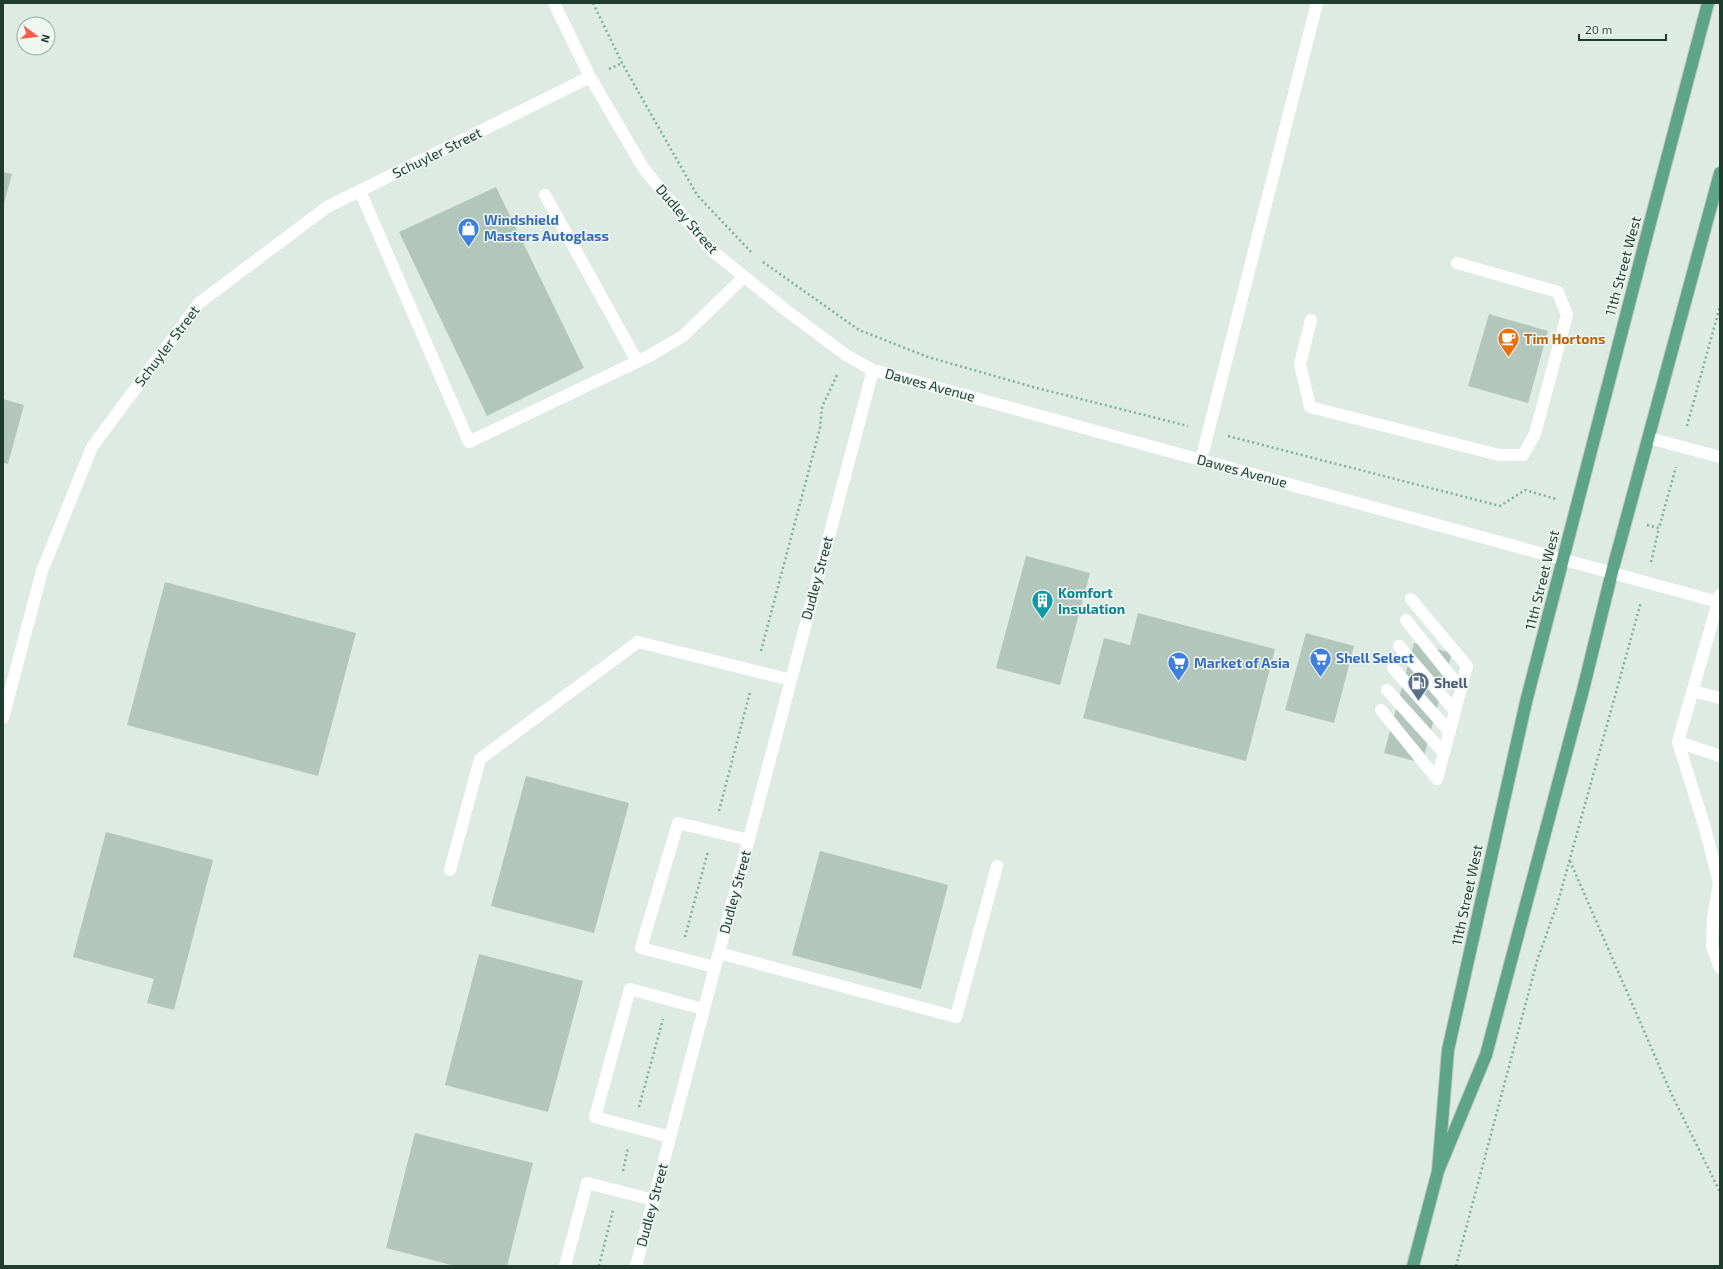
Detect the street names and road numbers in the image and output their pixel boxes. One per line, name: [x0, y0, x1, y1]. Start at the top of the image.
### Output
street label: Schuyler Street: [389, 124, 484, 182]
street label: Dudley Street: [653, 181, 722, 257]
street label: 11th Street West: [1601, 214, 1644, 318]
street label: Schuyler Street: [131, 302, 203, 390]
street label: Dawes Avenue: [883, 364, 977, 405]
street label: Dawes Avenue: [1195, 450, 1289, 491]
street label: 11th Street West: [1521, 528, 1562, 632]
street label: Dudley Street: [797, 534, 836, 622]
street label: 11th Street West: [1448, 843, 1485, 947]
street label: Dudley Street: [715, 848, 754, 936]
street label: Dudley Street: [632, 1161, 671, 1249]

